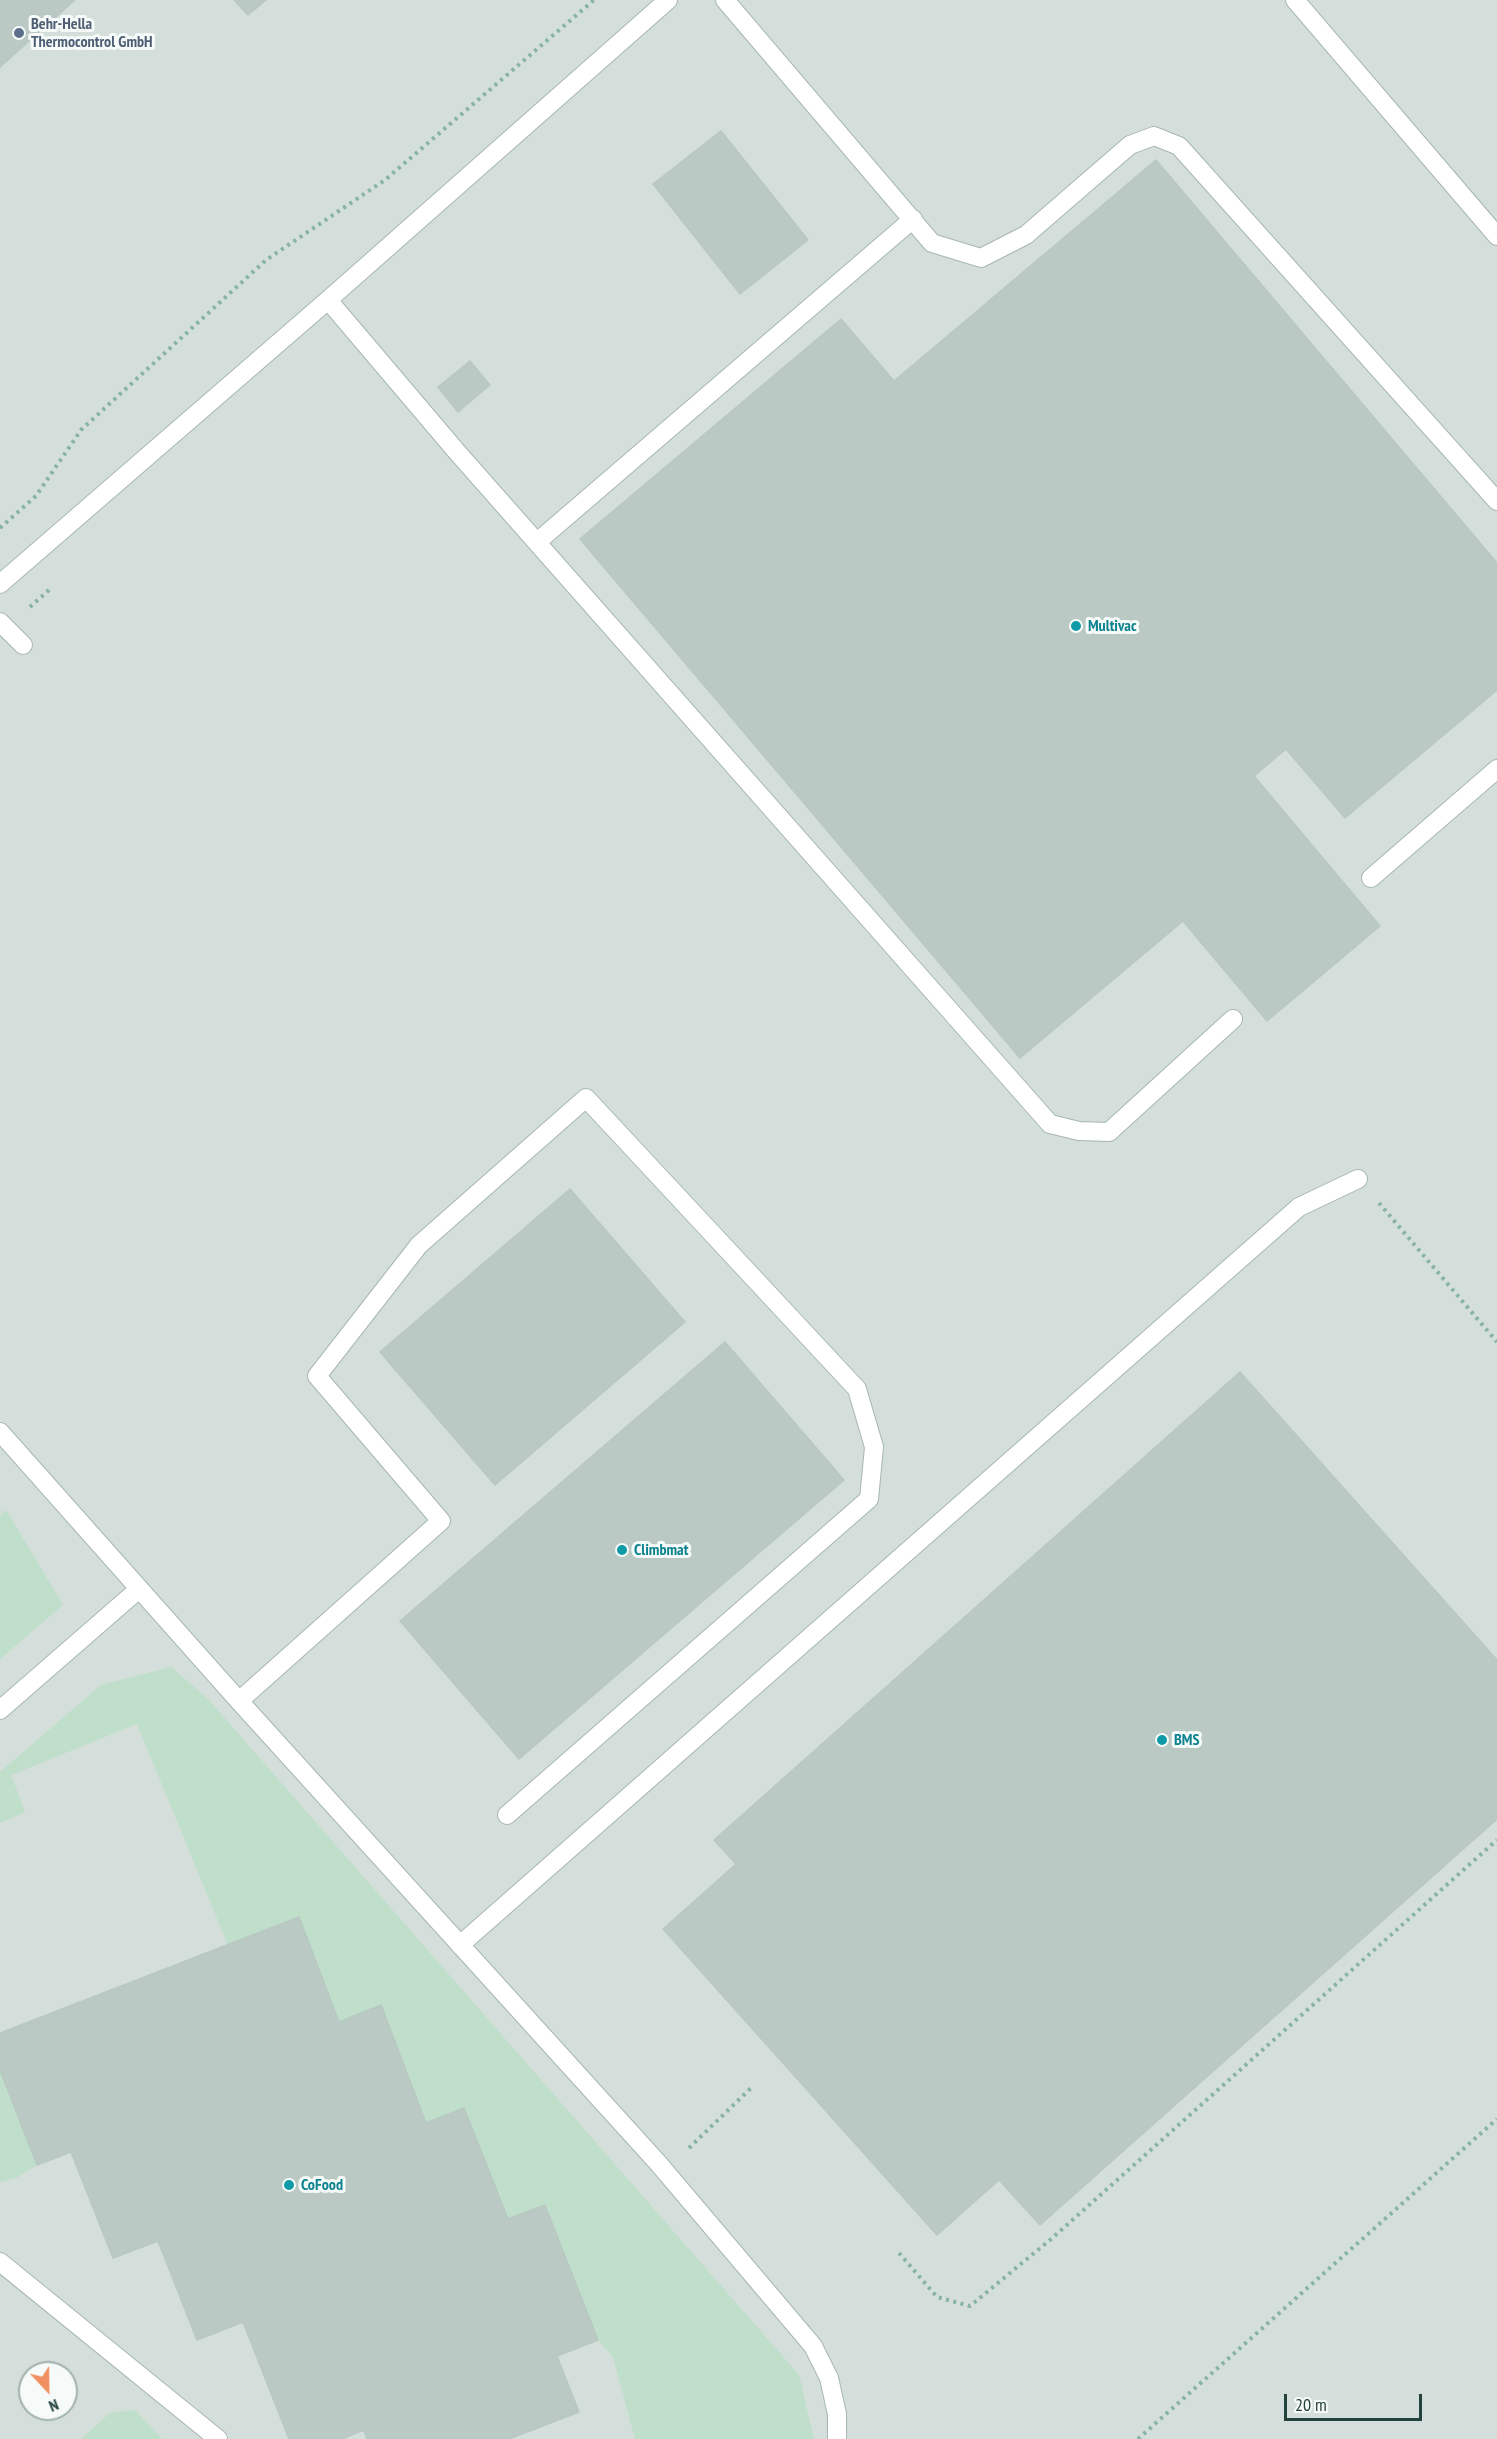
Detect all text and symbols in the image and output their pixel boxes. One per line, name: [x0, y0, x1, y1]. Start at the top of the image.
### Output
place label: Behr-Hella Thermocontrol GmbH: [31, 14, 153, 52]
marker: Behr-Hella Thermocontrol GmbH: [12, 26, 26, 40]
place label: Multivac: [1088, 616, 1136, 636]
marker: Multivac: [1069, 619, 1083, 633]
place label: Climbmat: [634, 1540, 688, 1560]
marker: Climbmat: [615, 1543, 629, 1557]
place label: BMS: [1174, 1730, 1199, 1750]
marker: BMS: [1155, 1733, 1169, 1747]
place label: CoFood: [301, 2175, 343, 2195]
marker: CoFood: [282, 2178, 296, 2192]
north arrow: [18, 2361, 78, 2421]
scale bar: [1287, 2382, 1425, 2420]
text: 20 m: [1295, 2393, 1327, 2416]
text: N: [46, 2395, 62, 2417]

